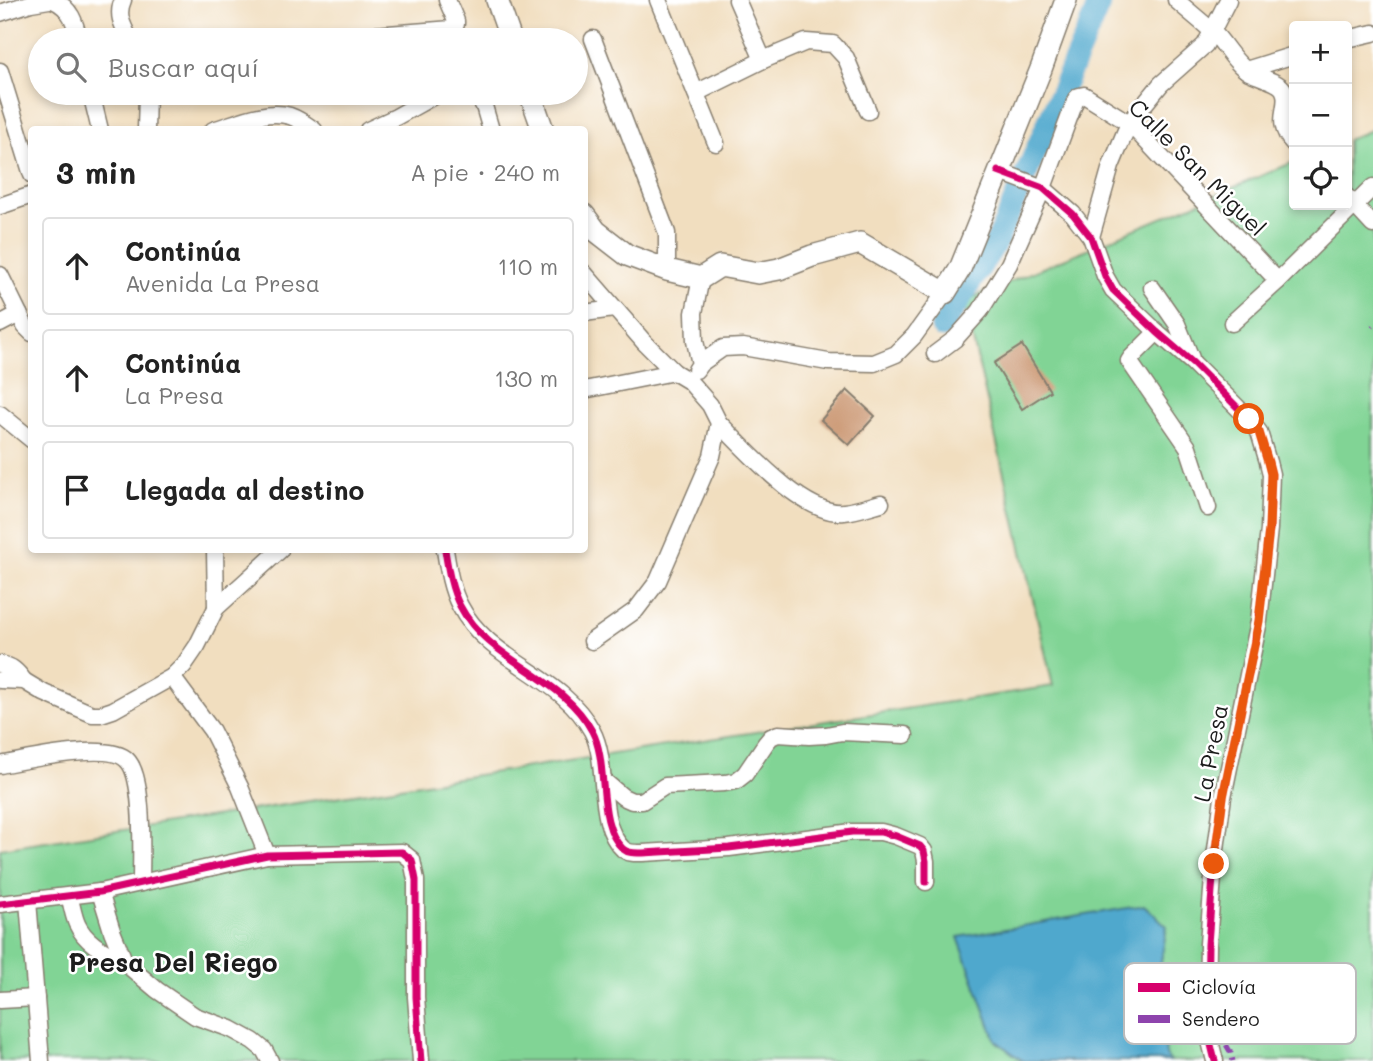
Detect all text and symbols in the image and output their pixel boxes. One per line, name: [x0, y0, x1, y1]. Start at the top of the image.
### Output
map controls: [1289, 21, 1352, 210]
button: +: [1289, 21, 1352, 84]
search box: [28, 28, 588, 105]
icon: search: [52, 48, 90, 86]
text: Buscar aquí: [108, 50, 259, 84]
button: −: [1289, 84, 1352, 147]
street label: Calle San Miguel: [1123, 92, 1273, 242]
button: locate: [1289, 147, 1352, 210]
text: 3 min: [56, 152, 136, 192]
text: A pie · 240 m: [410, 157, 560, 187]
text: Continúa: [125, 234, 241, 268]
icon: ahead: [58, 247, 96, 285]
text: 110 m: [498, 251, 558, 281]
text: Avenida La Presa: [125, 268, 320, 298]
text: Continúa: [125, 346, 241, 380]
icon: ahead: [58, 359, 96, 397]
text: 130 m: [494, 363, 558, 393]
text: La Presa: [125, 380, 224, 410]
route start: [1233, 403, 1264, 434]
icon: arrive: [58, 471, 96, 509]
text: Llegada al destino: [125, 473, 364, 507]
street label: La Presa: [1186, 701, 1234, 805]
route end: [1198, 848, 1229, 879]
district label: Presa Del Riego: [68, 945, 278, 979]
legend: [1124, 963, 1356, 1044]
text: Ciclovía: [1182, 974, 1256, 999]
text: Sendero: [1182, 1006, 1260, 1031]

